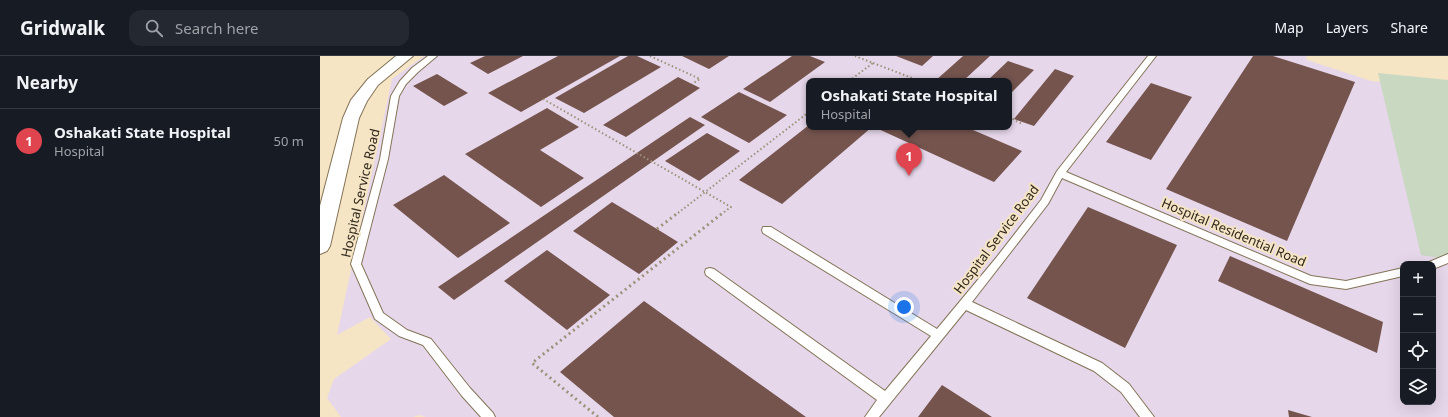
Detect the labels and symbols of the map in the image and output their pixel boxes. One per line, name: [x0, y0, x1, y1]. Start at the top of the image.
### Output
street label: Hospital Service Road: [336, 127, 384, 259]
pin: 1: [896, 143, 922, 176]
street label: Hospital Service Road: [949, 181, 1043, 297]
street label: Hospital Residential Road: [1159, 193, 1309, 271]
your location: [894, 297, 914, 317]

